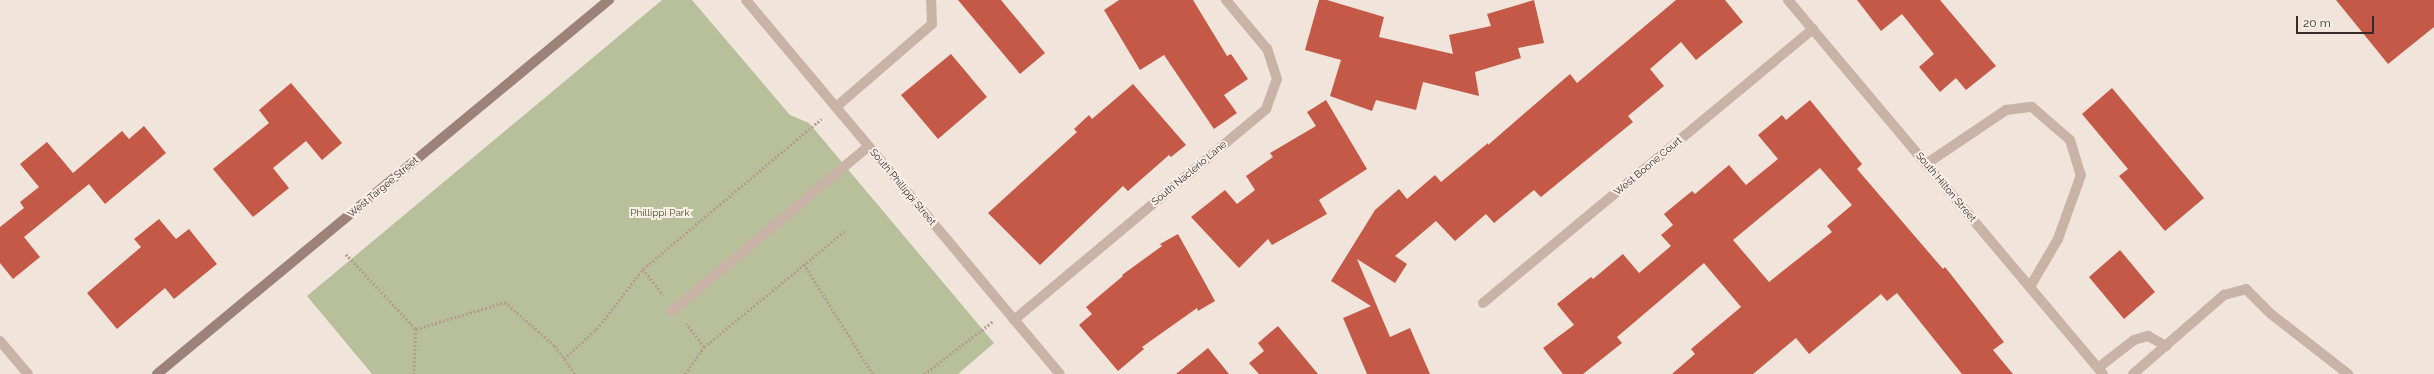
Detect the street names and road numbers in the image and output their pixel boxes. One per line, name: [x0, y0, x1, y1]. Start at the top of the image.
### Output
street label: West Boone Court: [1612, 134, 1684, 198]
street label: South Naclerio Lane: [1149, 138, 1229, 208]
street label: South Phillippi Street: [867, 146, 939, 228]
street label: South Hilton Street: [1913, 150, 1979, 224]
street label: West Targee Street: [345, 154, 421, 220]

